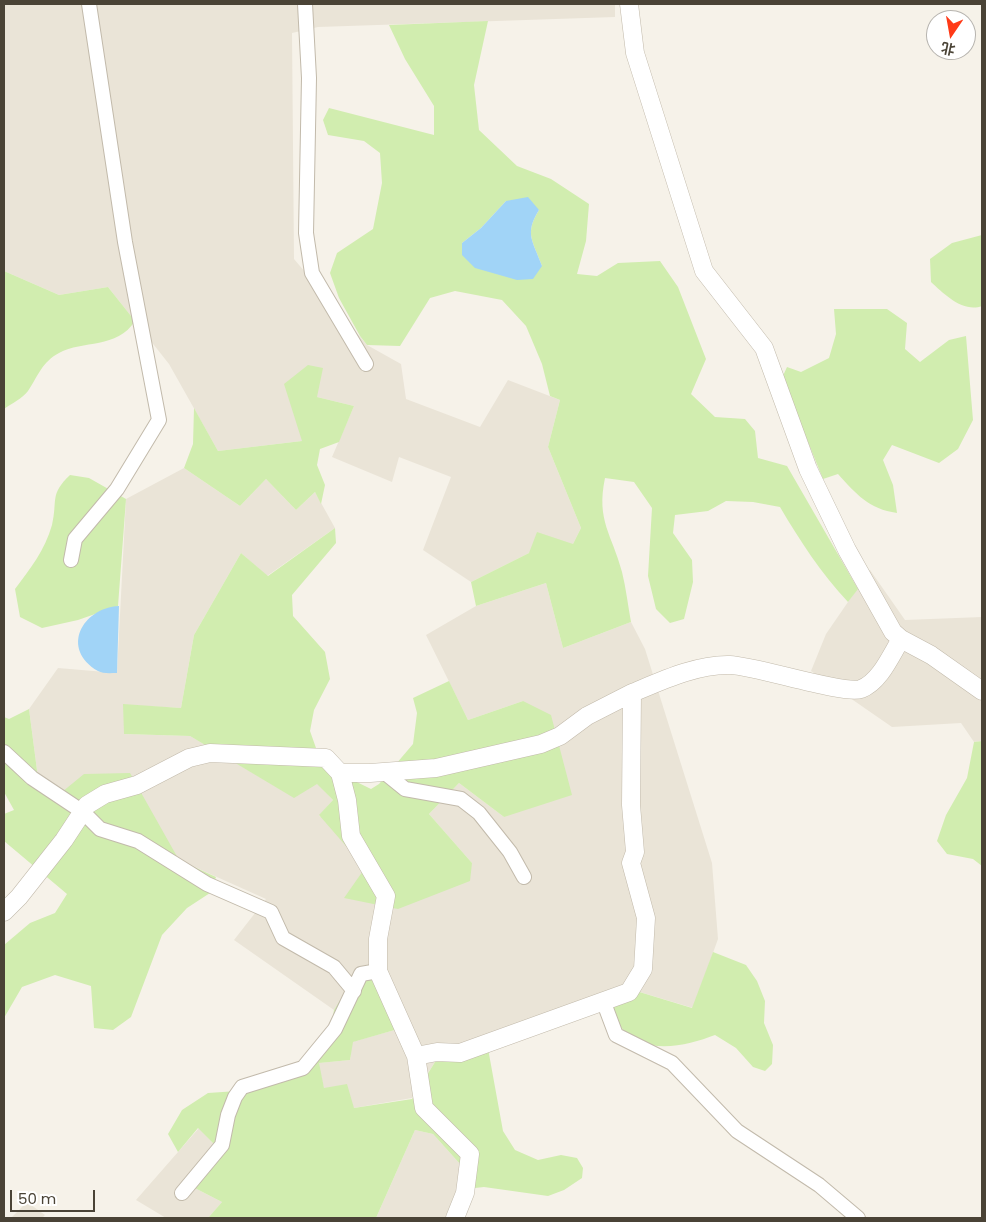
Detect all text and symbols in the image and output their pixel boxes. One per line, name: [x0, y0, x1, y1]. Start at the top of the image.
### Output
north arrow: [926, 10, 976, 60]
text: 北: [939, 37, 957, 60]
scale bar: [12, 1180, 98, 1212]
text: 50 m: [18, 1188, 56, 1209]

